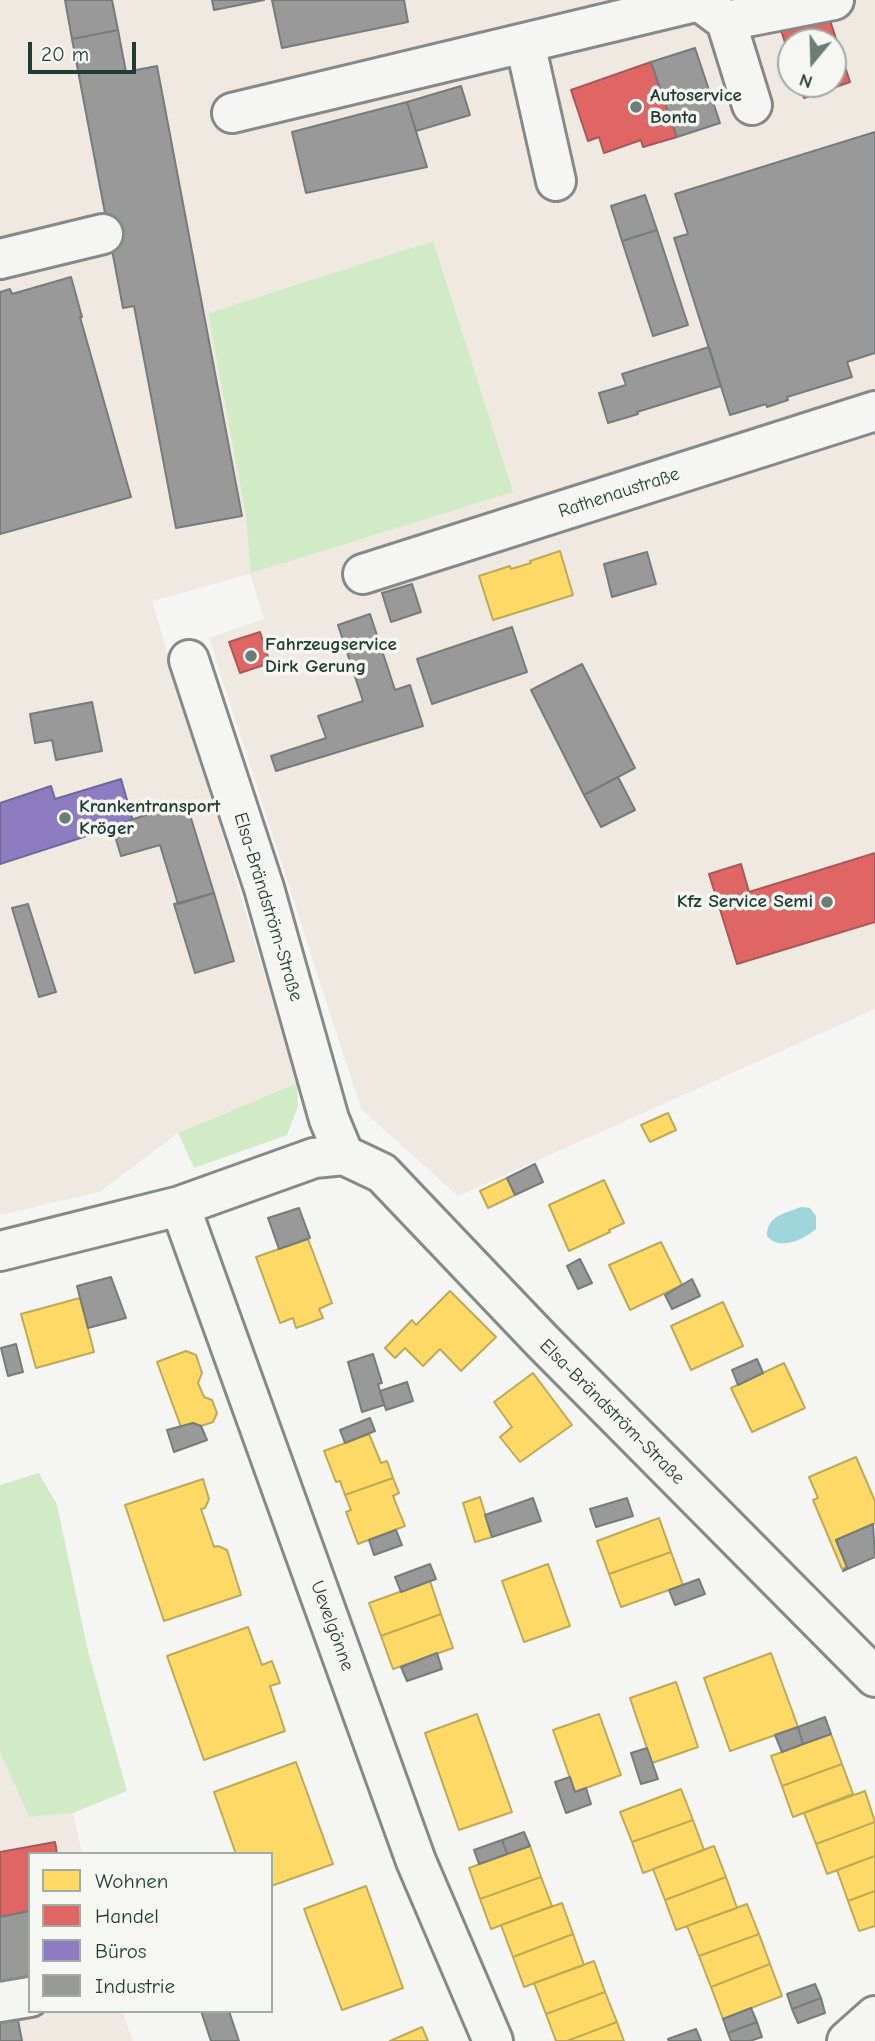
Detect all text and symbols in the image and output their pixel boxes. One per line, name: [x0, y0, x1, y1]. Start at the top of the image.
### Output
scale bar: [32, 28, 140, 72]
north arrow: [777, 28, 847, 98]
text: 20 m: [41, 42, 89, 66]
text: N: [796, 69, 815, 93]
place label: Autoservice Bonta: [650, 85, 742, 129]
marker: Autoservice Bonta: [628, 99, 644, 115]
street label: Rathenaustraße: [556, 463, 682, 523]
place label: Fahrzeugservice Dirk Gerung: [265, 634, 397, 678]
marker: Fahrzeugservice Dirk Gerung: [243, 648, 259, 664]
place label: Krankentransport Kröger: [79, 796, 220, 840]
marker: Krankentransport Kröger: [57, 810, 73, 826]
street label: Elsa-Brändström-Straße: [228, 810, 308, 1004]
place label: Kfz Service Semi: [677, 891, 813, 913]
marker: Kfz Service Semi: [819, 894, 835, 910]
street label: Elsa-Brändström-Straße: [535, 1335, 689, 1489]
street label: Uevelgönne: [305, 1578, 359, 1674]
legend: [28, 1852, 273, 2013]
text: Wohnen: [95, 1869, 168, 1893]
text: Handel: [95, 1904, 159, 1928]
text: Büros: [95, 1939, 146, 1963]
text: Industrie: [95, 1974, 175, 1998]

